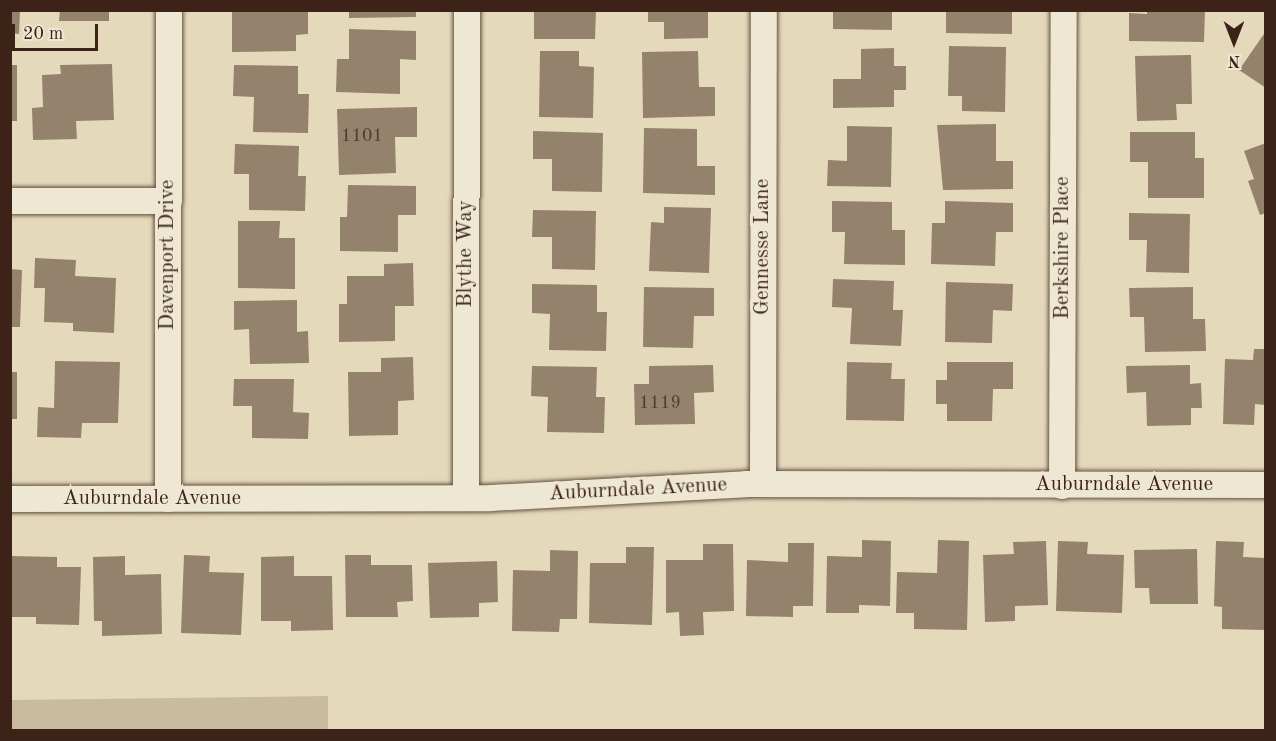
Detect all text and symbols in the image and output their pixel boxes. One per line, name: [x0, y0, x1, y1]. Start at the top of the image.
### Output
scale bar: [15, 12, 100, 50]
north arrow: [1204, 12, 1264, 72]
text: 20 m: [23, 25, 63, 43]
text: N: [1228, 52, 1240, 68]
house number: 1101: [341, 125, 383, 147]
street label: Berkshire Place: [1050, 176, 1076, 320]
street label: Gennesse Lane: [750, 179, 776, 315]
street label: Davenport Drive: [155, 180, 181, 330]
street label: Blythe Way: [453, 200, 479, 308]
house number: 1119: [639, 392, 681, 414]
street label: Auburndale Avenue: [1035, 472, 1213, 498]
street label: Auburndale Avenue: [548, 473, 728, 507]
street label: Auburndale Avenue: [63, 486, 241, 512]

